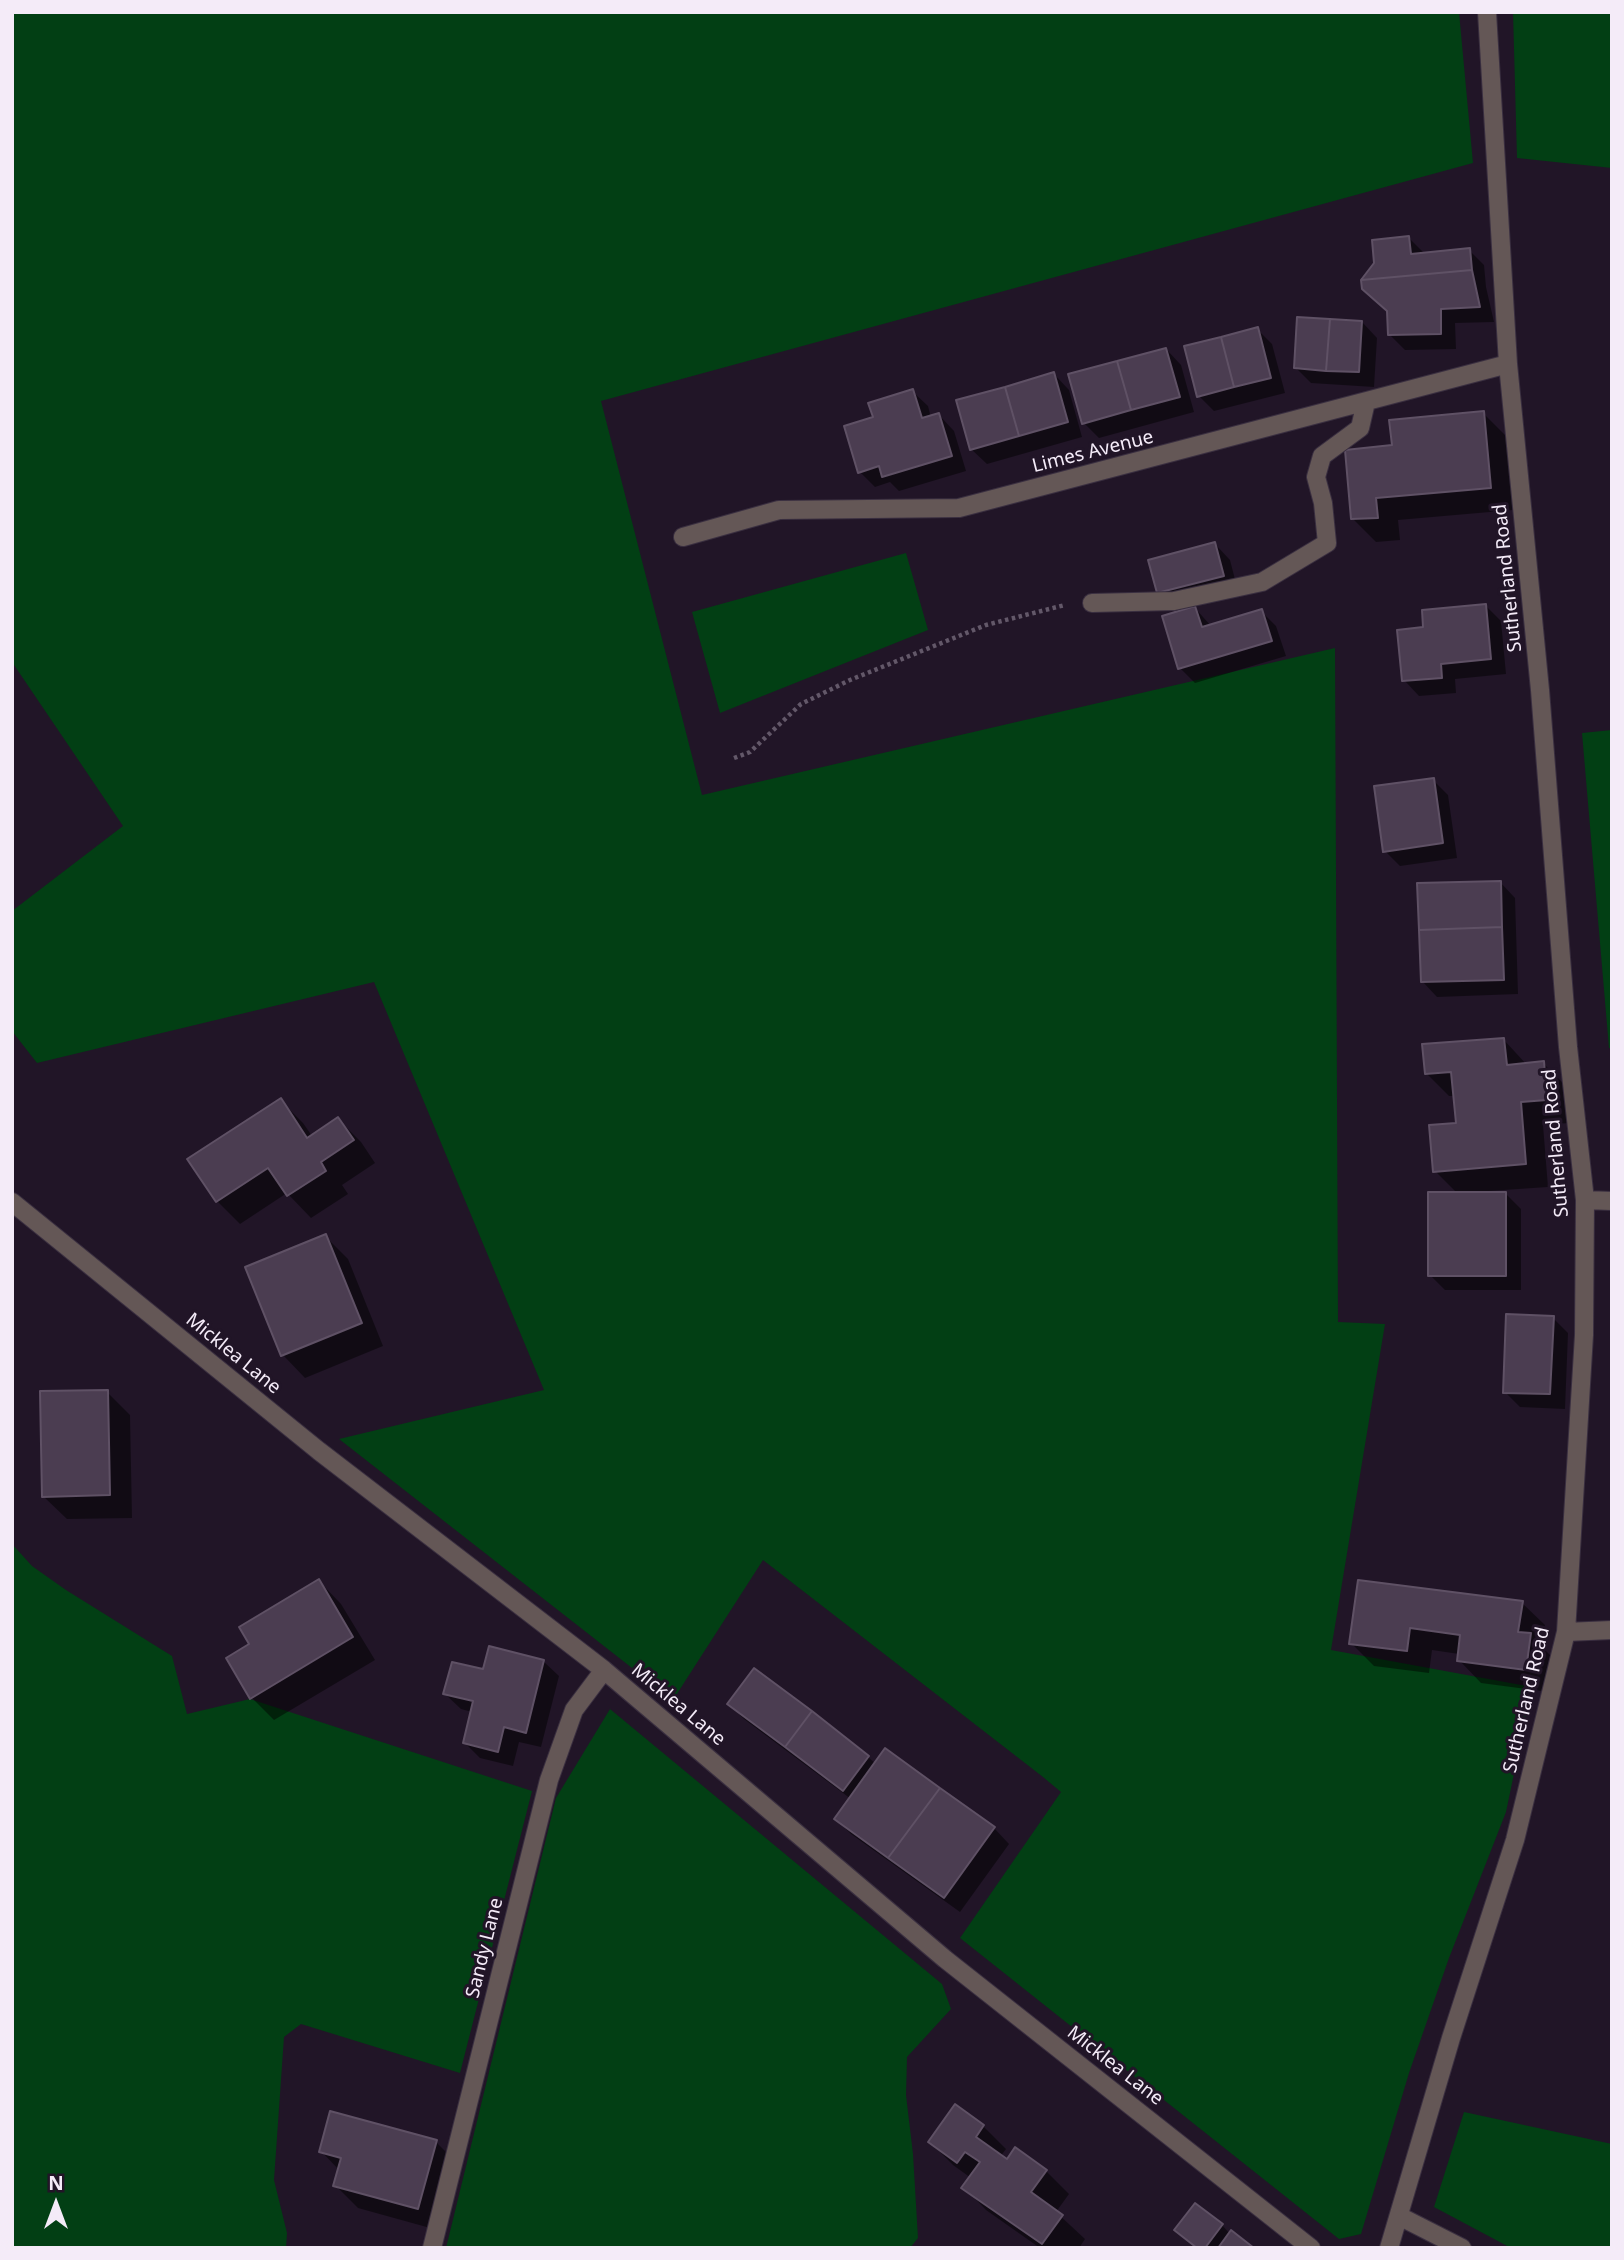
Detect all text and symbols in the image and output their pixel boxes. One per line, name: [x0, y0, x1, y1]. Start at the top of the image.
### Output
street label: Limes Avenue: [1030, 426, 1156, 478]
street label: Sutherland Road: [1489, 503, 1527, 653]
street label: Sutherland Road: [1538, 1068, 1574, 1218]
street label: Micklea Lane: [181, 1309, 285, 1399]
street label: Sutherland Road: [1499, 1625, 1555, 1775]
street label: Micklea Lane: [626, 1659, 730, 1751]
street label: Sandy Lane: [462, 1896, 508, 2000]
street label: Micklea Lane: [1062, 2021, 1168, 2111]
north arrow: [21, 2169, 91, 2239]
text: N: [48, 2170, 64, 2196]

